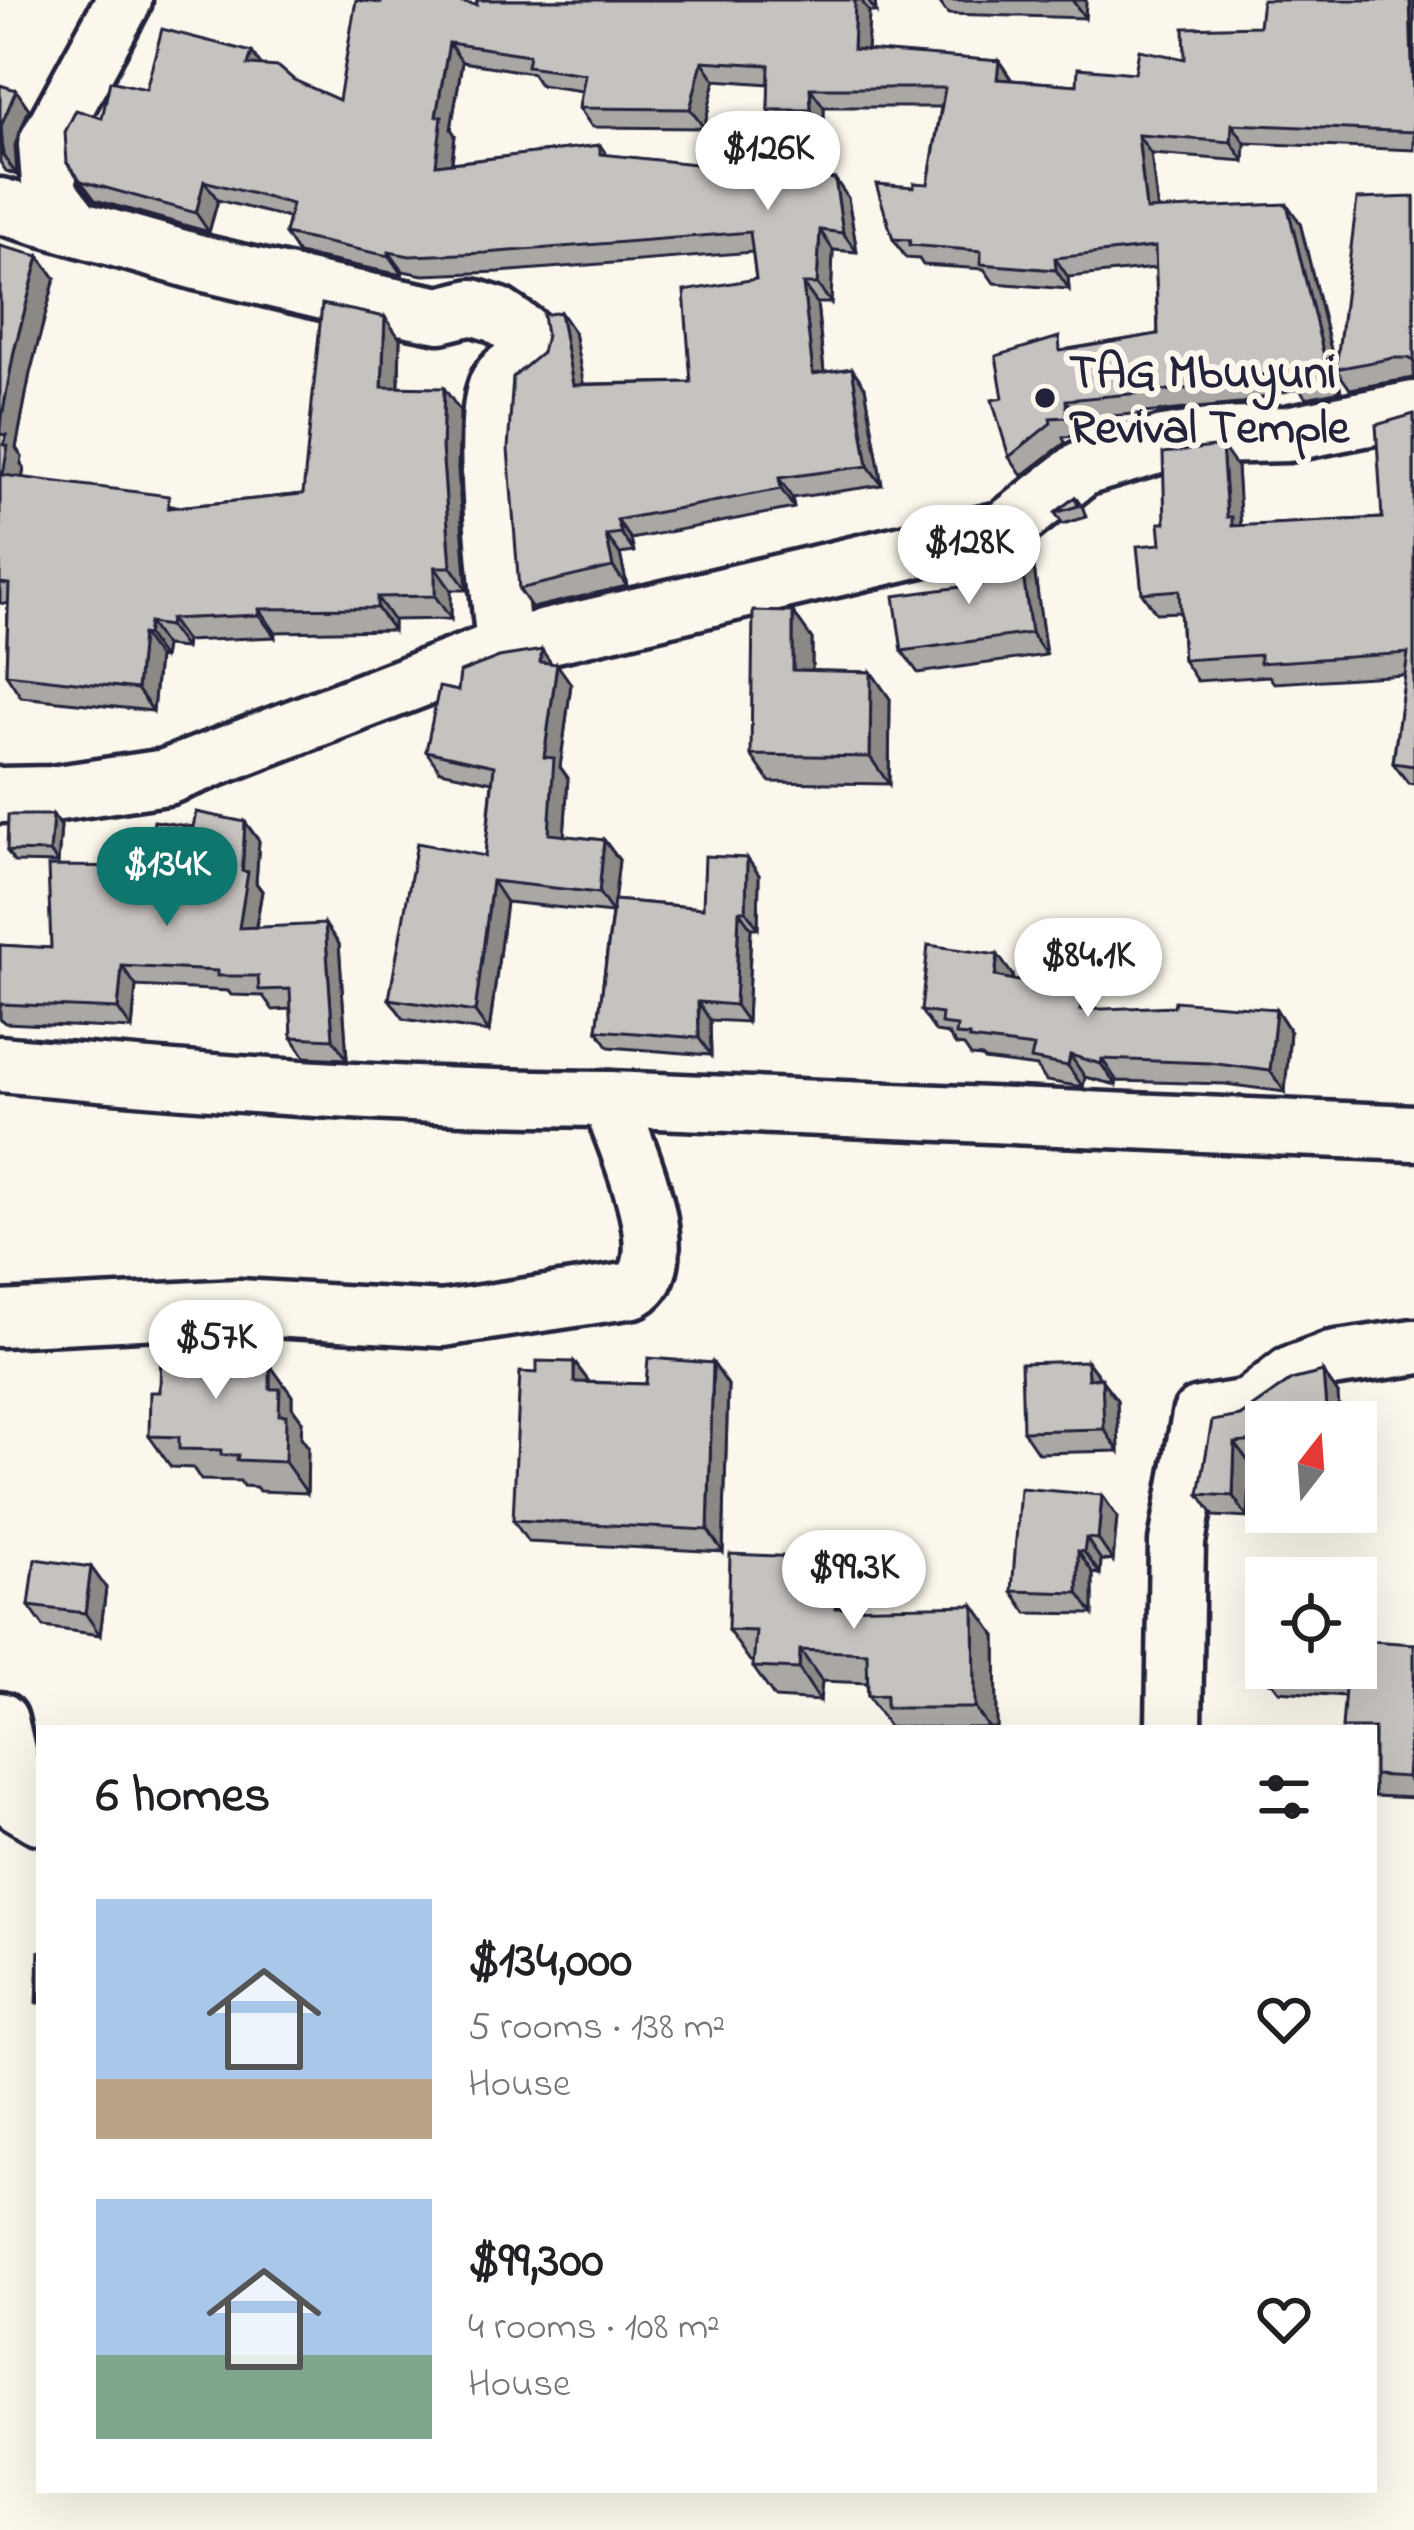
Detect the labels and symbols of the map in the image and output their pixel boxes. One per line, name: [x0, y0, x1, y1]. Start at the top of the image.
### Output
pin: $126K: [684, 111, 852, 213]
place label: TAG Mbuyuni Revival Temple: [1069, 340, 1351, 465]
marker: TAG Mbuyuni Revival Temple: [1032, 385, 1058, 411]
pin: $128K: [885, 505, 1053, 607]
pin: $134K: [83, 827, 251, 929]
pin: $84.1K: [990, 918, 1186, 1020]
pin: $57K: [145, 1300, 287, 1402]
north arrow: [1245, 1401, 1377, 1533]
pin: $99.3K: [756, 1530, 952, 1632]

